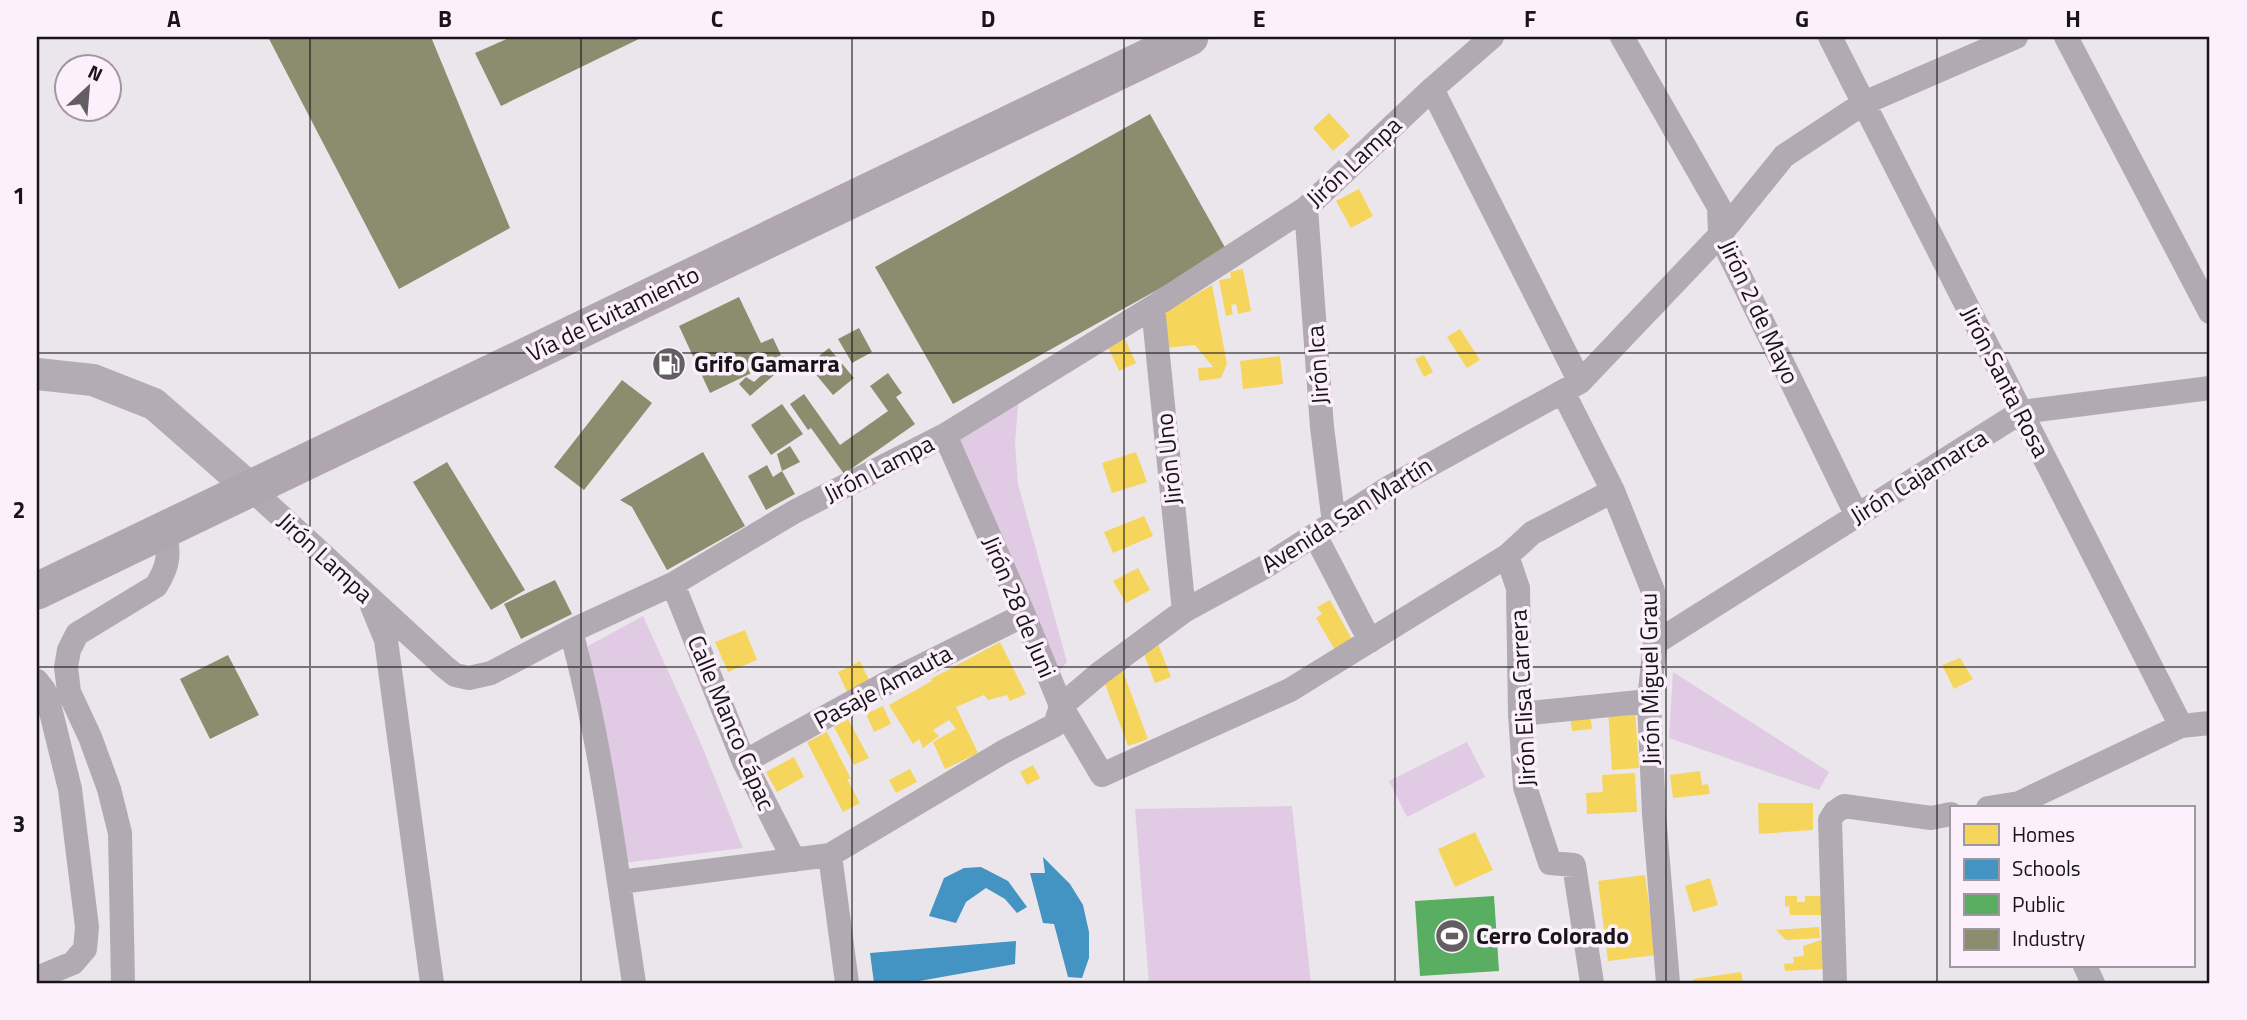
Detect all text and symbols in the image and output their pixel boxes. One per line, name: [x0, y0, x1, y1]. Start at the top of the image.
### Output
text: A: [167, 1, 181, 36]
text: B: [438, 1, 452, 36]
text: C: [711, 1, 723, 36]
text: D: [981, 1, 995, 36]
text: E: [1253, 1, 1265, 36]
text: F: [1524, 1, 1536, 36]
text: G: [1795, 1, 1809, 36]
text: H: [2065, 1, 2081, 36]
north arrow: [52, 52, 122, 122]
text: N: [83, 56, 108, 88]
street label: Jirón Lampa: [1297, 107, 1409, 215]
text: 1: [13, 178, 25, 213]
street label: Jirón 2 de Mayo: [1711, 233, 1809, 390]
street label: Vía de Evitamiento: [520, 256, 705, 371]
street label: Jirón Santa Rosa: [1952, 300, 2059, 463]
street label: Jirón Ica: [1296, 324, 1338, 406]
fuel station icon: Grifo Gamarra: [650, 345, 688, 383]
place label: Grifo Gamarra: [694, 345, 840, 381]
street label: Jirón Uno: [1145, 411, 1191, 507]
street label: Jirón Cajamarca: [1843, 420, 1994, 533]
street label: Jirón Lampa: [817, 425, 940, 511]
street label: Avenida San Martín: [1254, 447, 1439, 581]
text: 2: [13, 492, 25, 527]
street label: Jirón Lampa: [270, 503, 382, 611]
street label: Jirón 28 de Juni: [974, 530, 1066, 683]
street label: Jirón Miguel Grau: [1629, 593, 1669, 766]
street label: Jirón Elisa Carrera: [1499, 608, 1545, 788]
street label: Calle Manco Cápac: [679, 629, 785, 816]
street label: Pasaje Amauta: [807, 635, 958, 738]
text: 3: [13, 806, 25, 841]
legend: [1950, 806, 2194, 968]
text: Homes: [2012, 818, 2075, 850]
text: Schools: [2012, 852, 2081, 884]
text: Public: [2012, 888, 2065, 920]
sports icon: Cerro Colorado: [1433, 917, 1471, 955]
place label: Cerro Colorado: [1476, 917, 1629, 953]
text: Industry: [2012, 922, 2085, 954]

